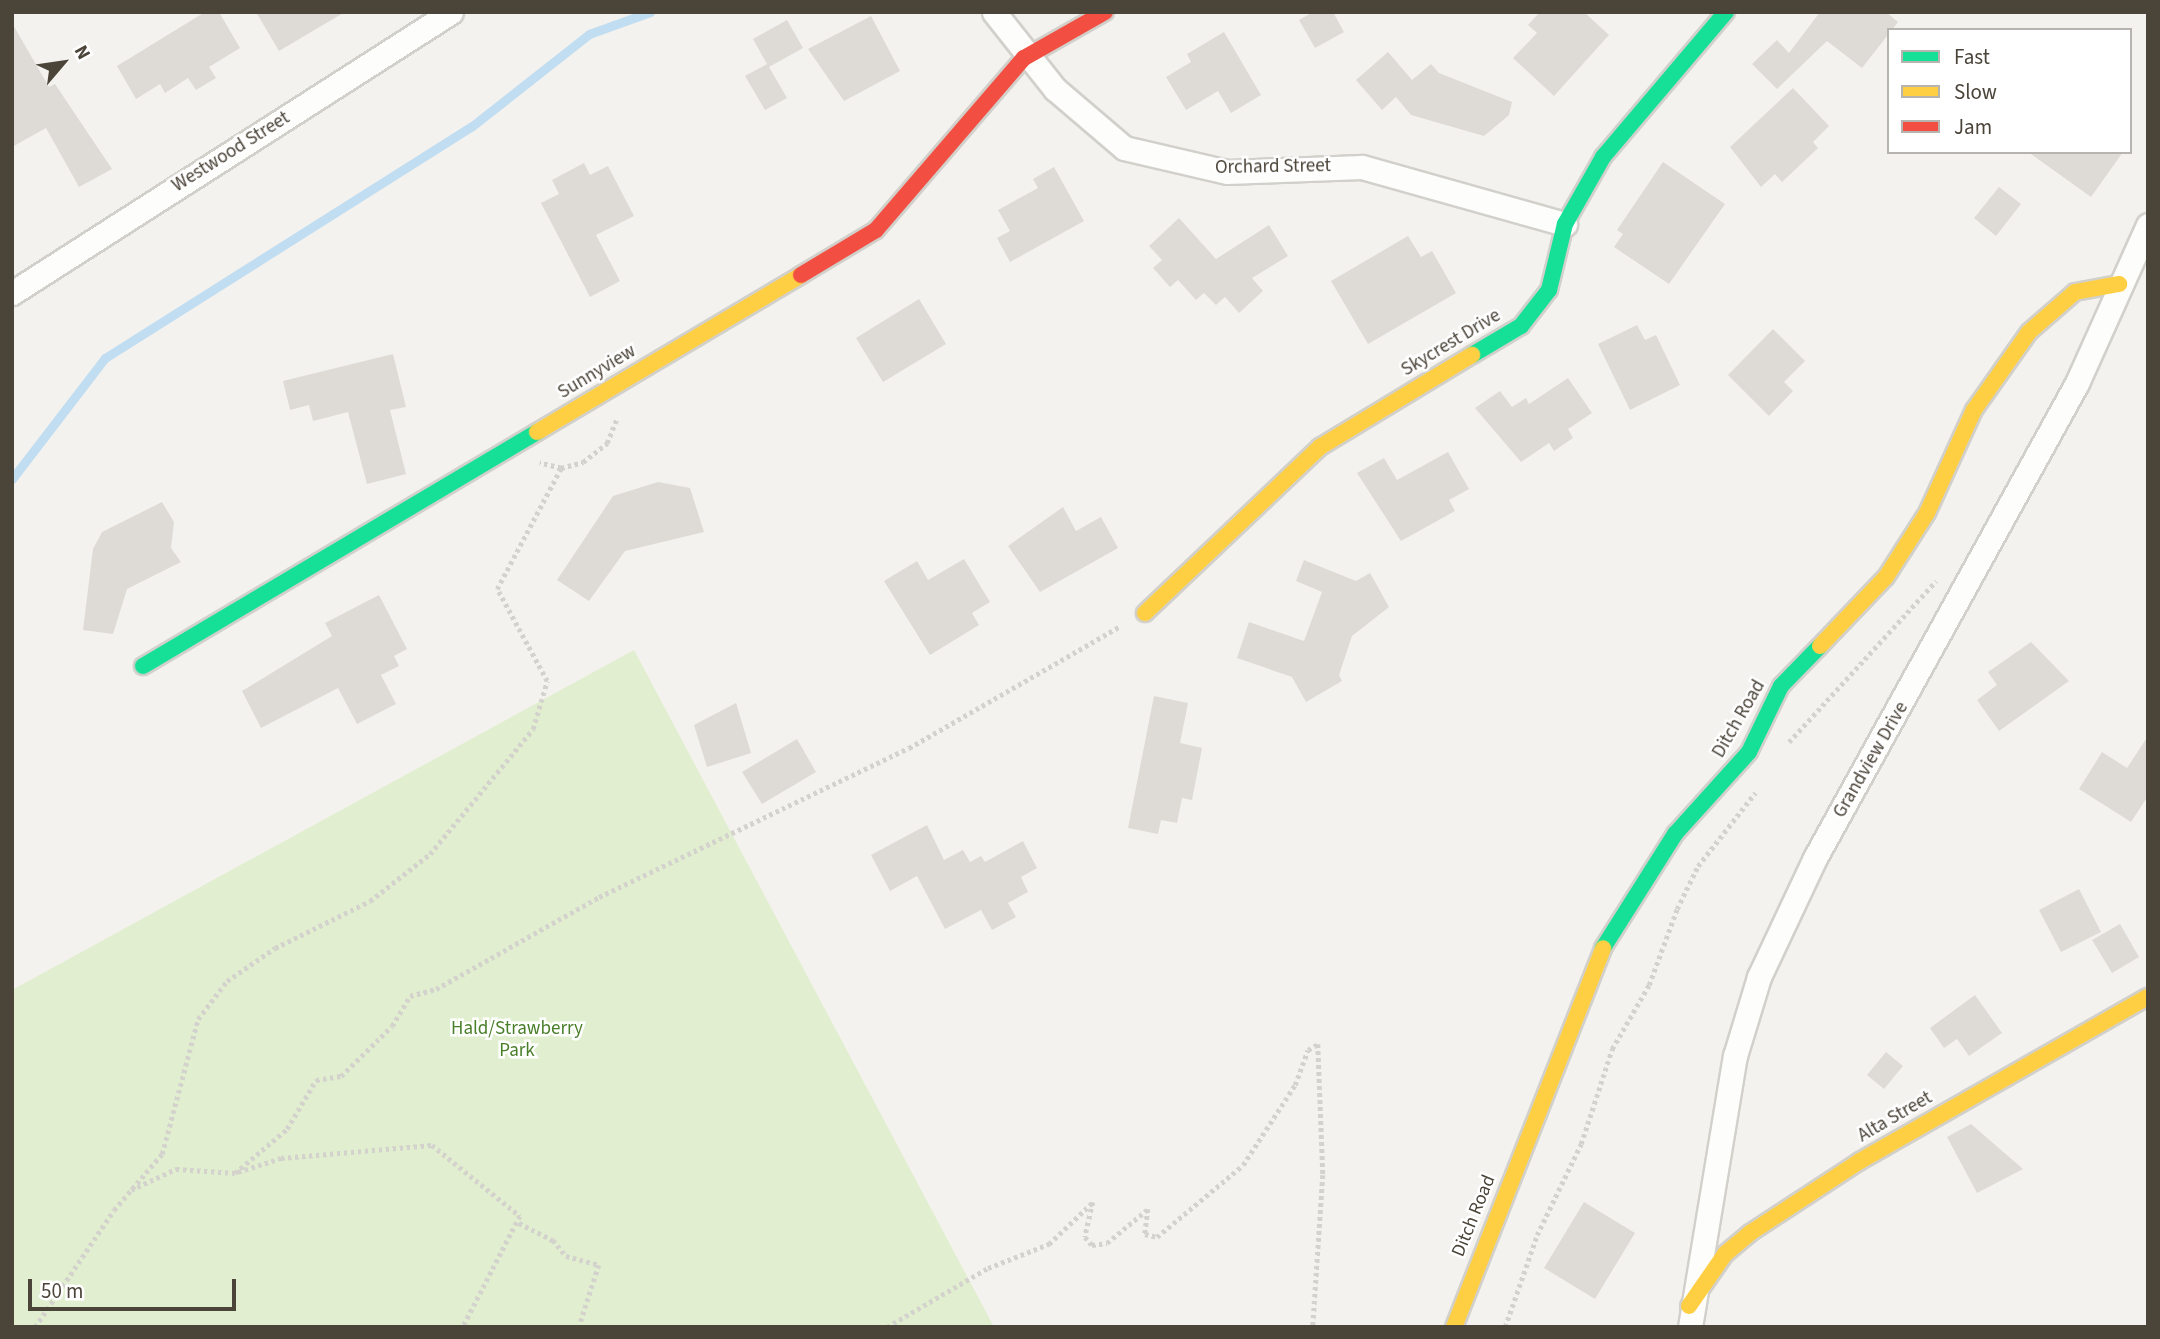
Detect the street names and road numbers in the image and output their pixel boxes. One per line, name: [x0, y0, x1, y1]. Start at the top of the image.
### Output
street label: Westwood Street: [168, 107, 294, 197]
street label: Orchard Street: [1215, 155, 1331, 179]
street label: Skycrest Drive: [1397, 304, 1505, 382]
street label: Sunnyview: [554, 340, 640, 404]
street label: Ditch Road: [1708, 676, 1770, 762]
street label: Grandview Drive: [1829, 698, 1913, 822]
street label: Alta Street: [1854, 1087, 1936, 1147]
street label: Ditch Road: [1447, 1172, 1501, 1260]

